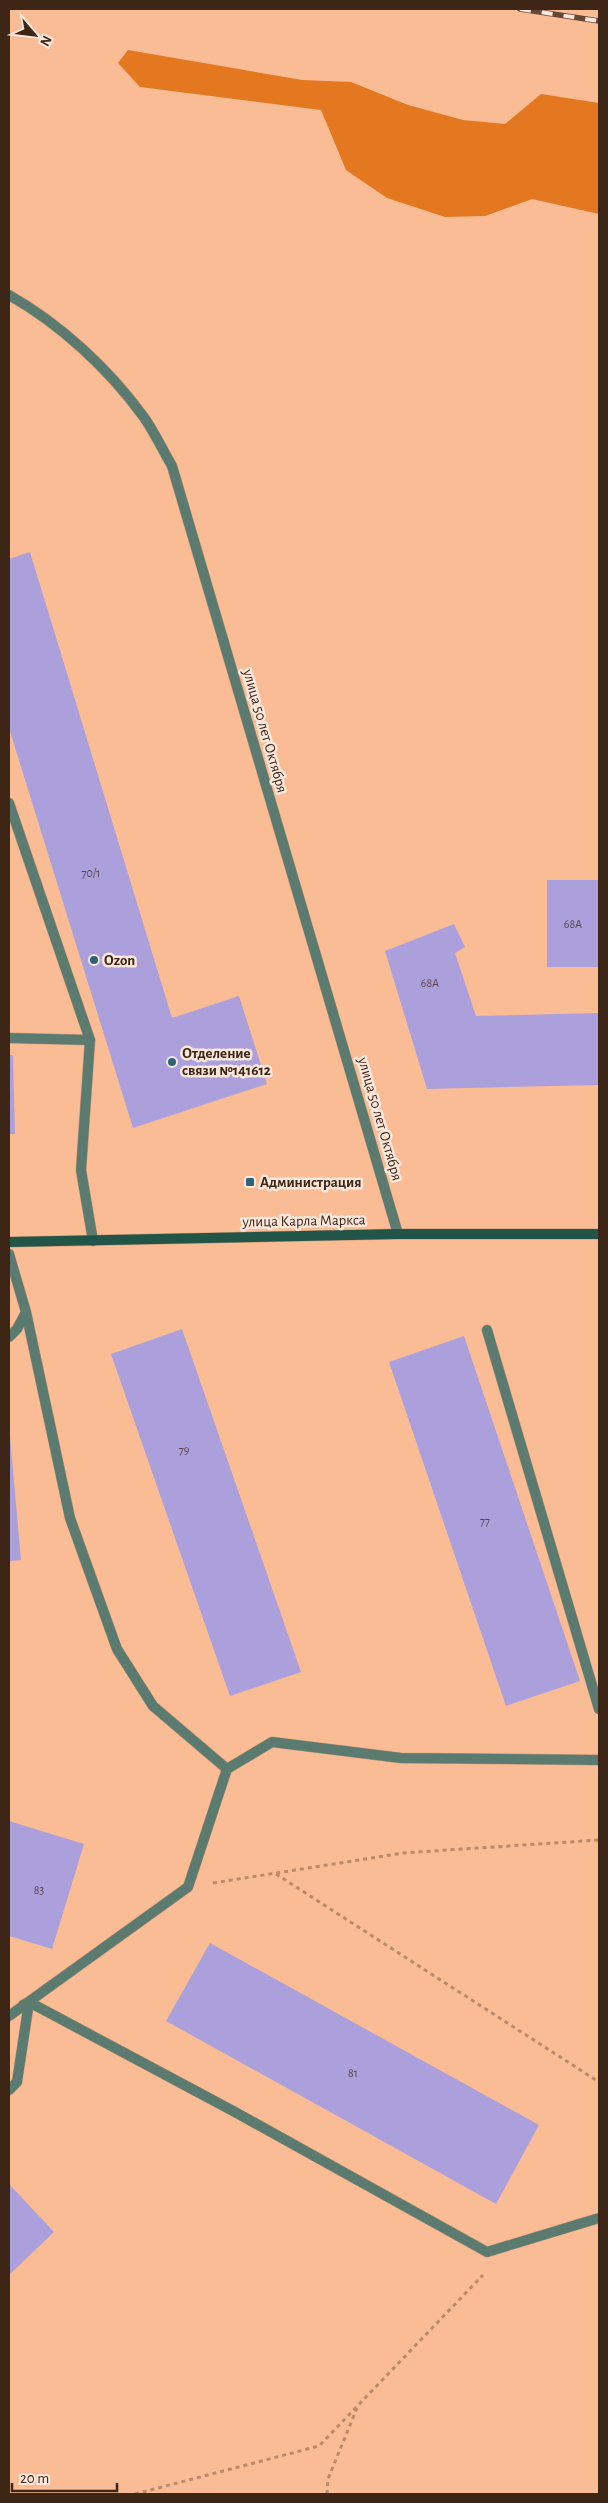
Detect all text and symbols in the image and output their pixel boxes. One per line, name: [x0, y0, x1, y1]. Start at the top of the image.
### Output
north arrow: [10, 10, 60, 60]
text: N: [37, 33, 54, 48]
street label: улица 50 лет Октября: [240, 667, 290, 794]
house number: 70/1: [82, 867, 100, 879]
house number: 68А: [564, 918, 582, 930]
place label: Ozon: [104, 953, 135, 968]
marker: Ozon: [88, 954, 100, 966]
house number: 68А: [421, 977, 439, 989]
place label: Отделение связи №141612: [182, 1046, 271, 1078]
street label: улица 50 лет Октября: [355, 1055, 405, 1182]
marker: Отделение связи №141612: [166, 1056, 178, 1068]
place label: Администрация: [260, 1175, 362, 1190]
marker: Администрация: [244, 1176, 256, 1188]
street label: улица Карла Маркса: [241, 1212, 366, 1230]
house number: 79: [179, 1444, 190, 1456]
house number: 77: [480, 1515, 490, 1527]
house number: 83: [34, 1884, 44, 1896]
house number: 81: [348, 2067, 358, 2079]
scale bar: [12, 2460, 118, 2492]
text: 20 m: [20, 2471, 49, 2486]

